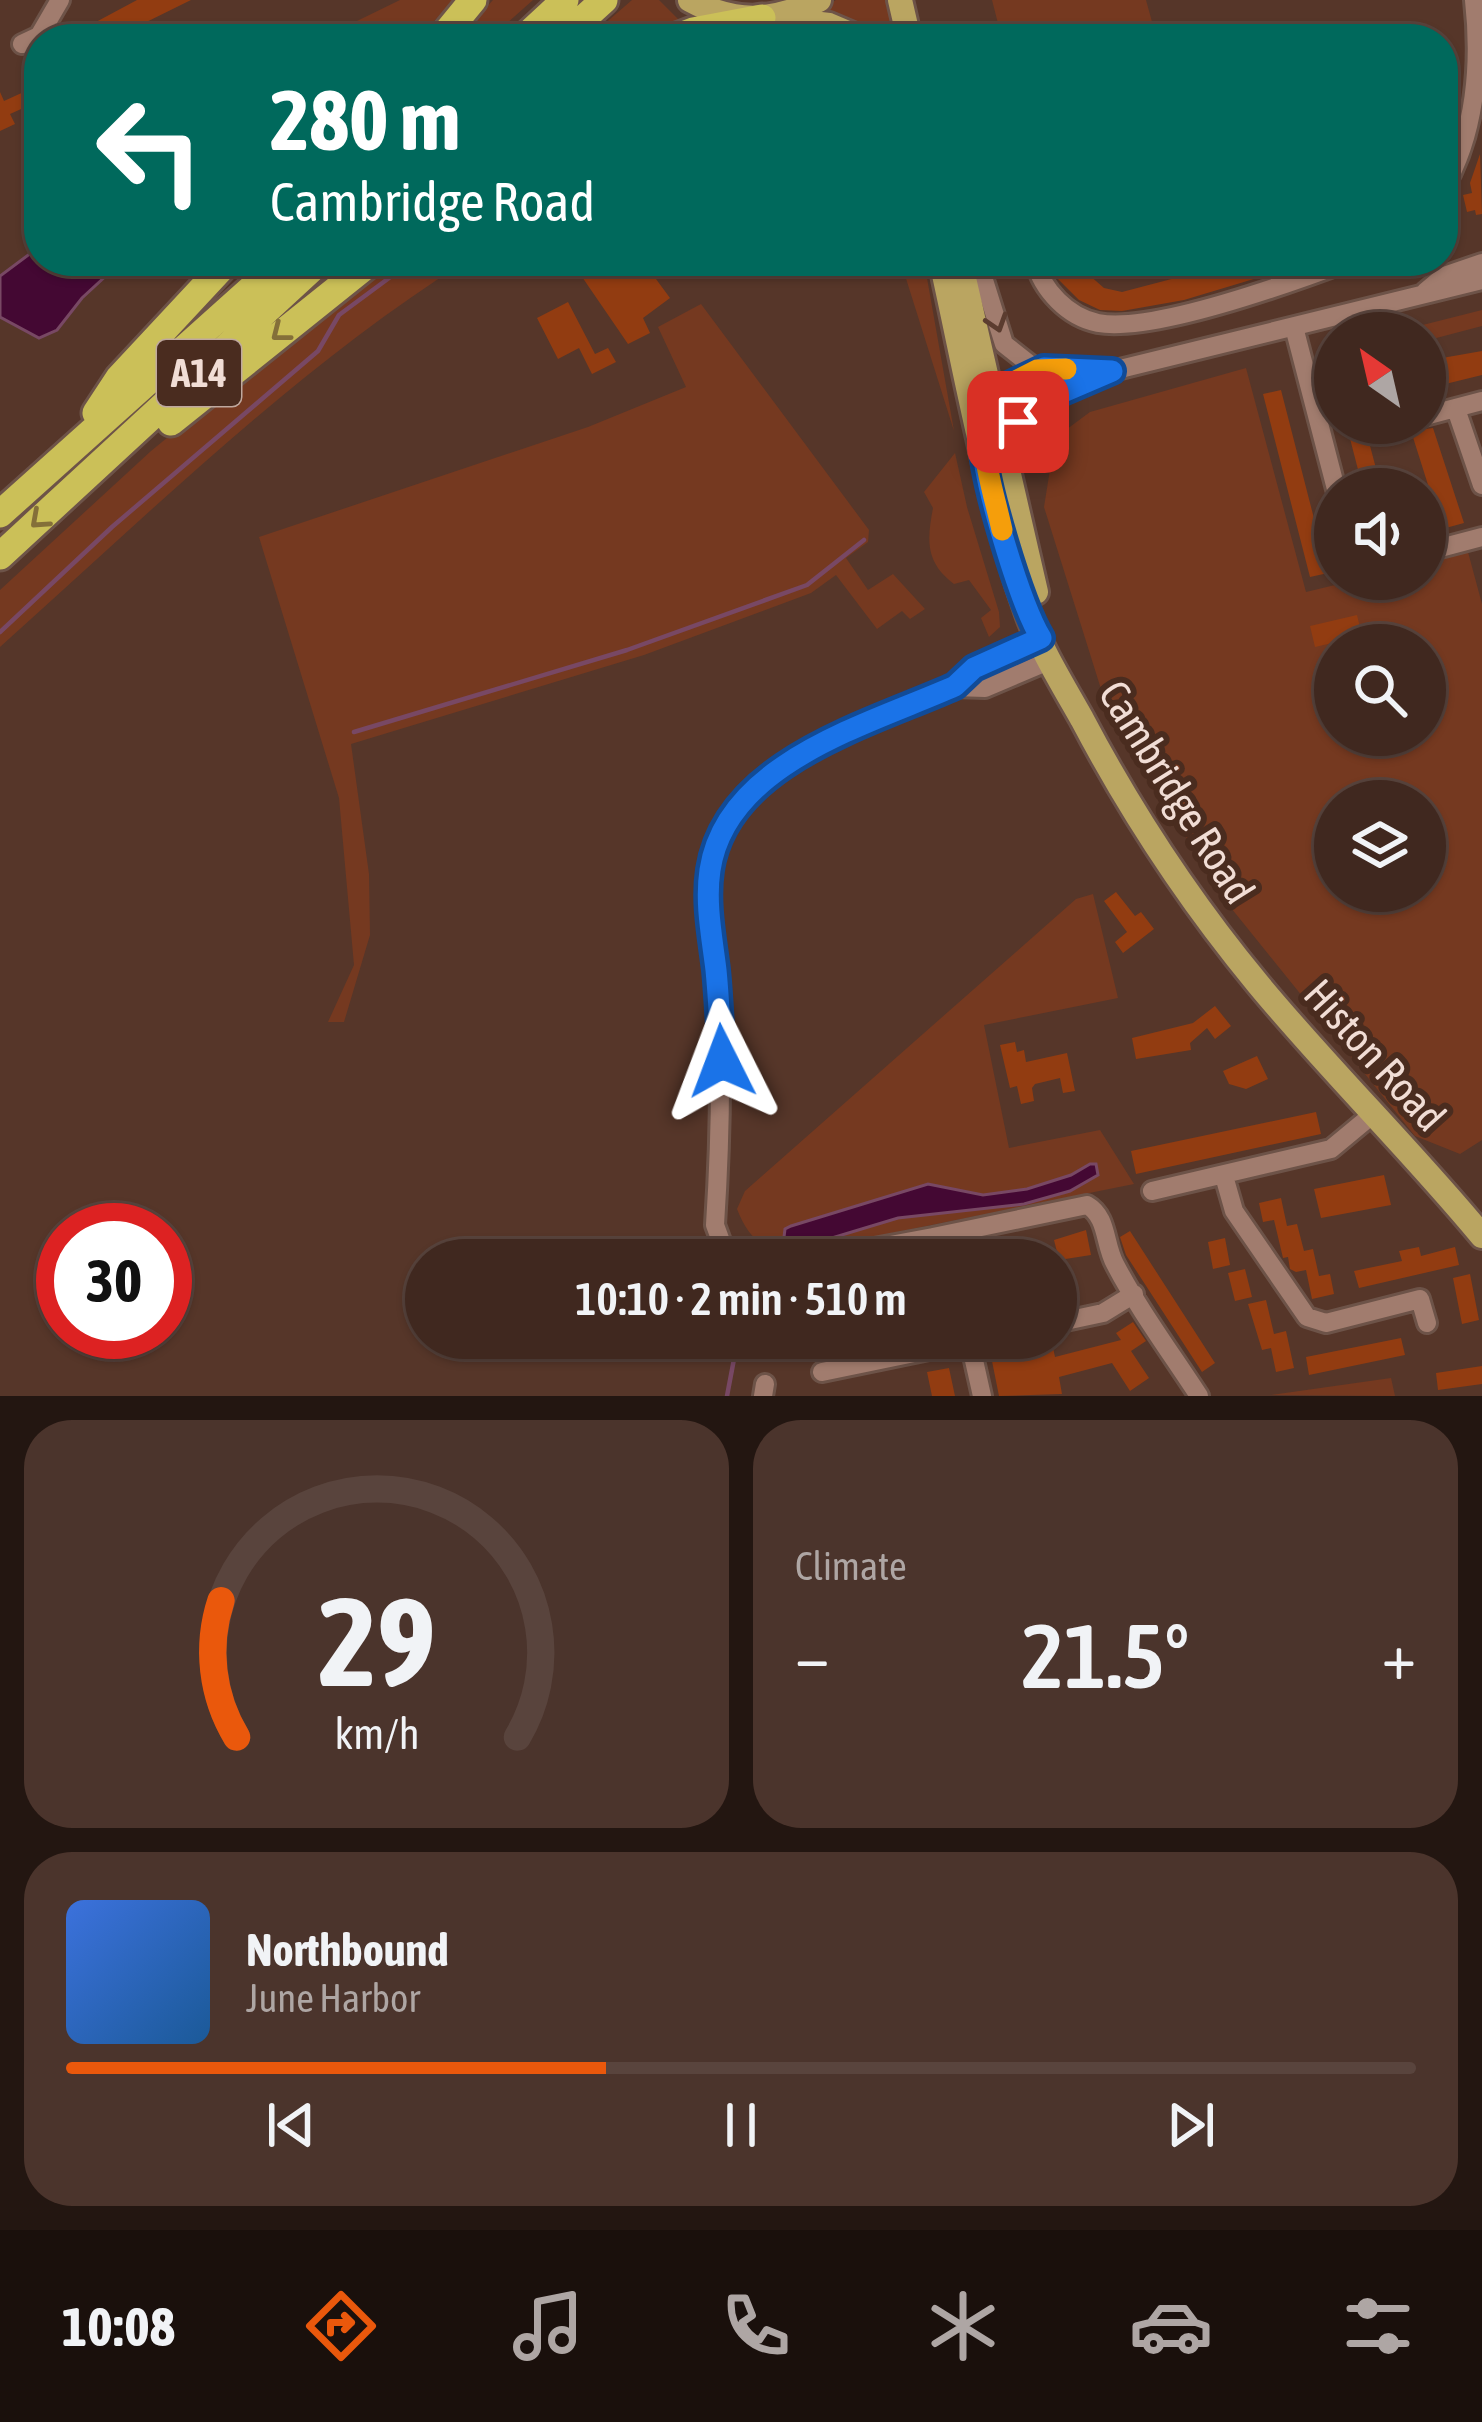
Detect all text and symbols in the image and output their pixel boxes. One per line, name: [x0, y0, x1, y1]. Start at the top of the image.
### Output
icon: left: [72, 72, 228, 228]
text: 280 m: [270, 72, 460, 168]
text: Cambridge Road: [270, 171, 595, 232]
one-way arrow: [983, 312, 1008, 333]
north arrow: [1314, 312, 1446, 444]
map controls: [1314, 312, 1446, 912]
one-way arrow: [271, 319, 293, 340]
road number: A14: [157, 340, 241, 406]
pin: [967, 371, 1069, 473]
icon: arrive: [985, 389, 1051, 455]
button: sound: [1314, 468, 1446, 600]
one-way arrow: [31, 506, 52, 527]
button: search: [1314, 624, 1446, 756]
street label: Cambridge Road: [1090, 672, 1264, 912]
button: layers: [1314, 780, 1446, 912]
street label: Histon Road: [1295, 970, 1455, 1140]
position arrow: [659, 998, 785, 1124]
speed limit sign: 30: [36, 1203, 192, 1359]
text: 10:10 · 2 min · 510 m: [575, 1273, 907, 1325]
text: Climate: [795, 1544, 907, 1588]
text: 29: [318, 1569, 435, 1712]
text: 21.5°: [1022, 1604, 1189, 1707]
text: −: [795, 1617, 829, 1693]
text: +: [1382, 1617, 1416, 1693]
text: km/h: [334, 1709, 419, 1758]
text: Northbound: [246, 1924, 449, 1976]
text: June Harbor: [246, 1976, 420, 2020]
icon: previous: [258, 2092, 324, 2158]
icon: pause: [708, 2092, 774, 2158]
icon: next: [1158, 2092, 1224, 2158]
icon: directions: [299, 2284, 383, 2368]
icon: music: [506, 2284, 590, 2368]
icon: phone: [714, 2284, 798, 2368]
icon: climate: [921, 2284, 1005, 2368]
icon: car: [1129, 2284, 1213, 2368]
icon: filters: [1336, 2284, 1420, 2368]
text: 10:08: [62, 2296, 175, 2357]

